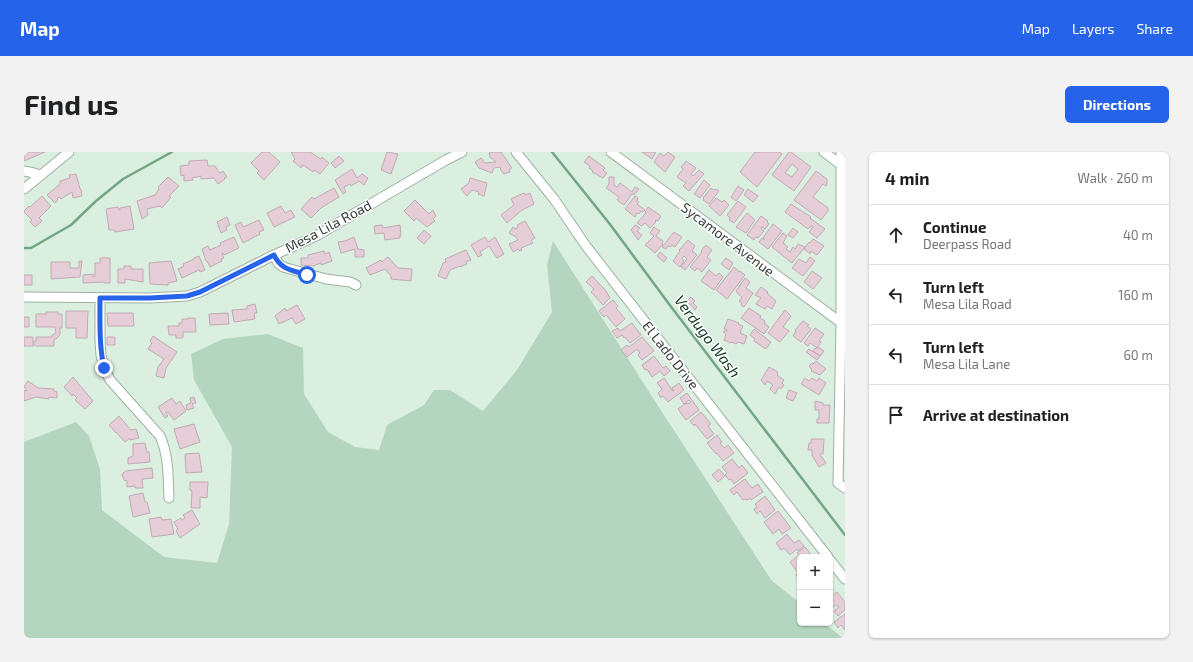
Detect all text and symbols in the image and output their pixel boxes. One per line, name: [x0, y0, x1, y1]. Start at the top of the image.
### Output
text: Map: [20, 17, 60, 40]
text: Map: [1022, 20, 1050, 37]
text: Layers: [1072, 20, 1114, 37]
text: Share: [1136, 20, 1173, 37]
button: Directions: [1065, 86, 1169, 123]
text: Find us: [24, 87, 118, 121]
text: 4 min: [885, 168, 929, 188]
text: Walk · 260 m: [1078, 170, 1153, 186]
street label: Mesa Lila Road: [282, 196, 374, 256]
street label: Sycamore Avenue: [678, 198, 778, 280]
text: Continue: [923, 218, 986, 236]
icon: ahead: [885, 224, 907, 246]
text: 40 m: [1123, 227, 1153, 243]
text: Deerpass Road: [923, 236, 1012, 252]
route start: [298, 266, 316, 284]
text: Turn left: [923, 278, 984, 296]
icon: left: [885, 284, 907, 306]
text: 160 m: [1118, 287, 1153, 303]
water label: Verdugo Wash: [671, 291, 745, 381]
text: Mesa Lila Road: [923, 296, 1012, 312]
street label: El Lado Drive: [639, 317, 703, 393]
text: Turn left: [923, 338, 984, 356]
icon: left: [885, 344, 907, 366]
text: 60 m: [1123, 347, 1153, 363]
text: Mesa Lila Lane: [923, 356, 1010, 372]
route end: [95, 359, 113, 377]
icon: arrive: [885, 404, 907, 426]
text: Arrive at destination: [923, 406, 1069, 424]
map controls: [797, 554, 833, 626]
button: +: [797, 554, 833, 590]
button: −: [797, 590, 833, 626]

